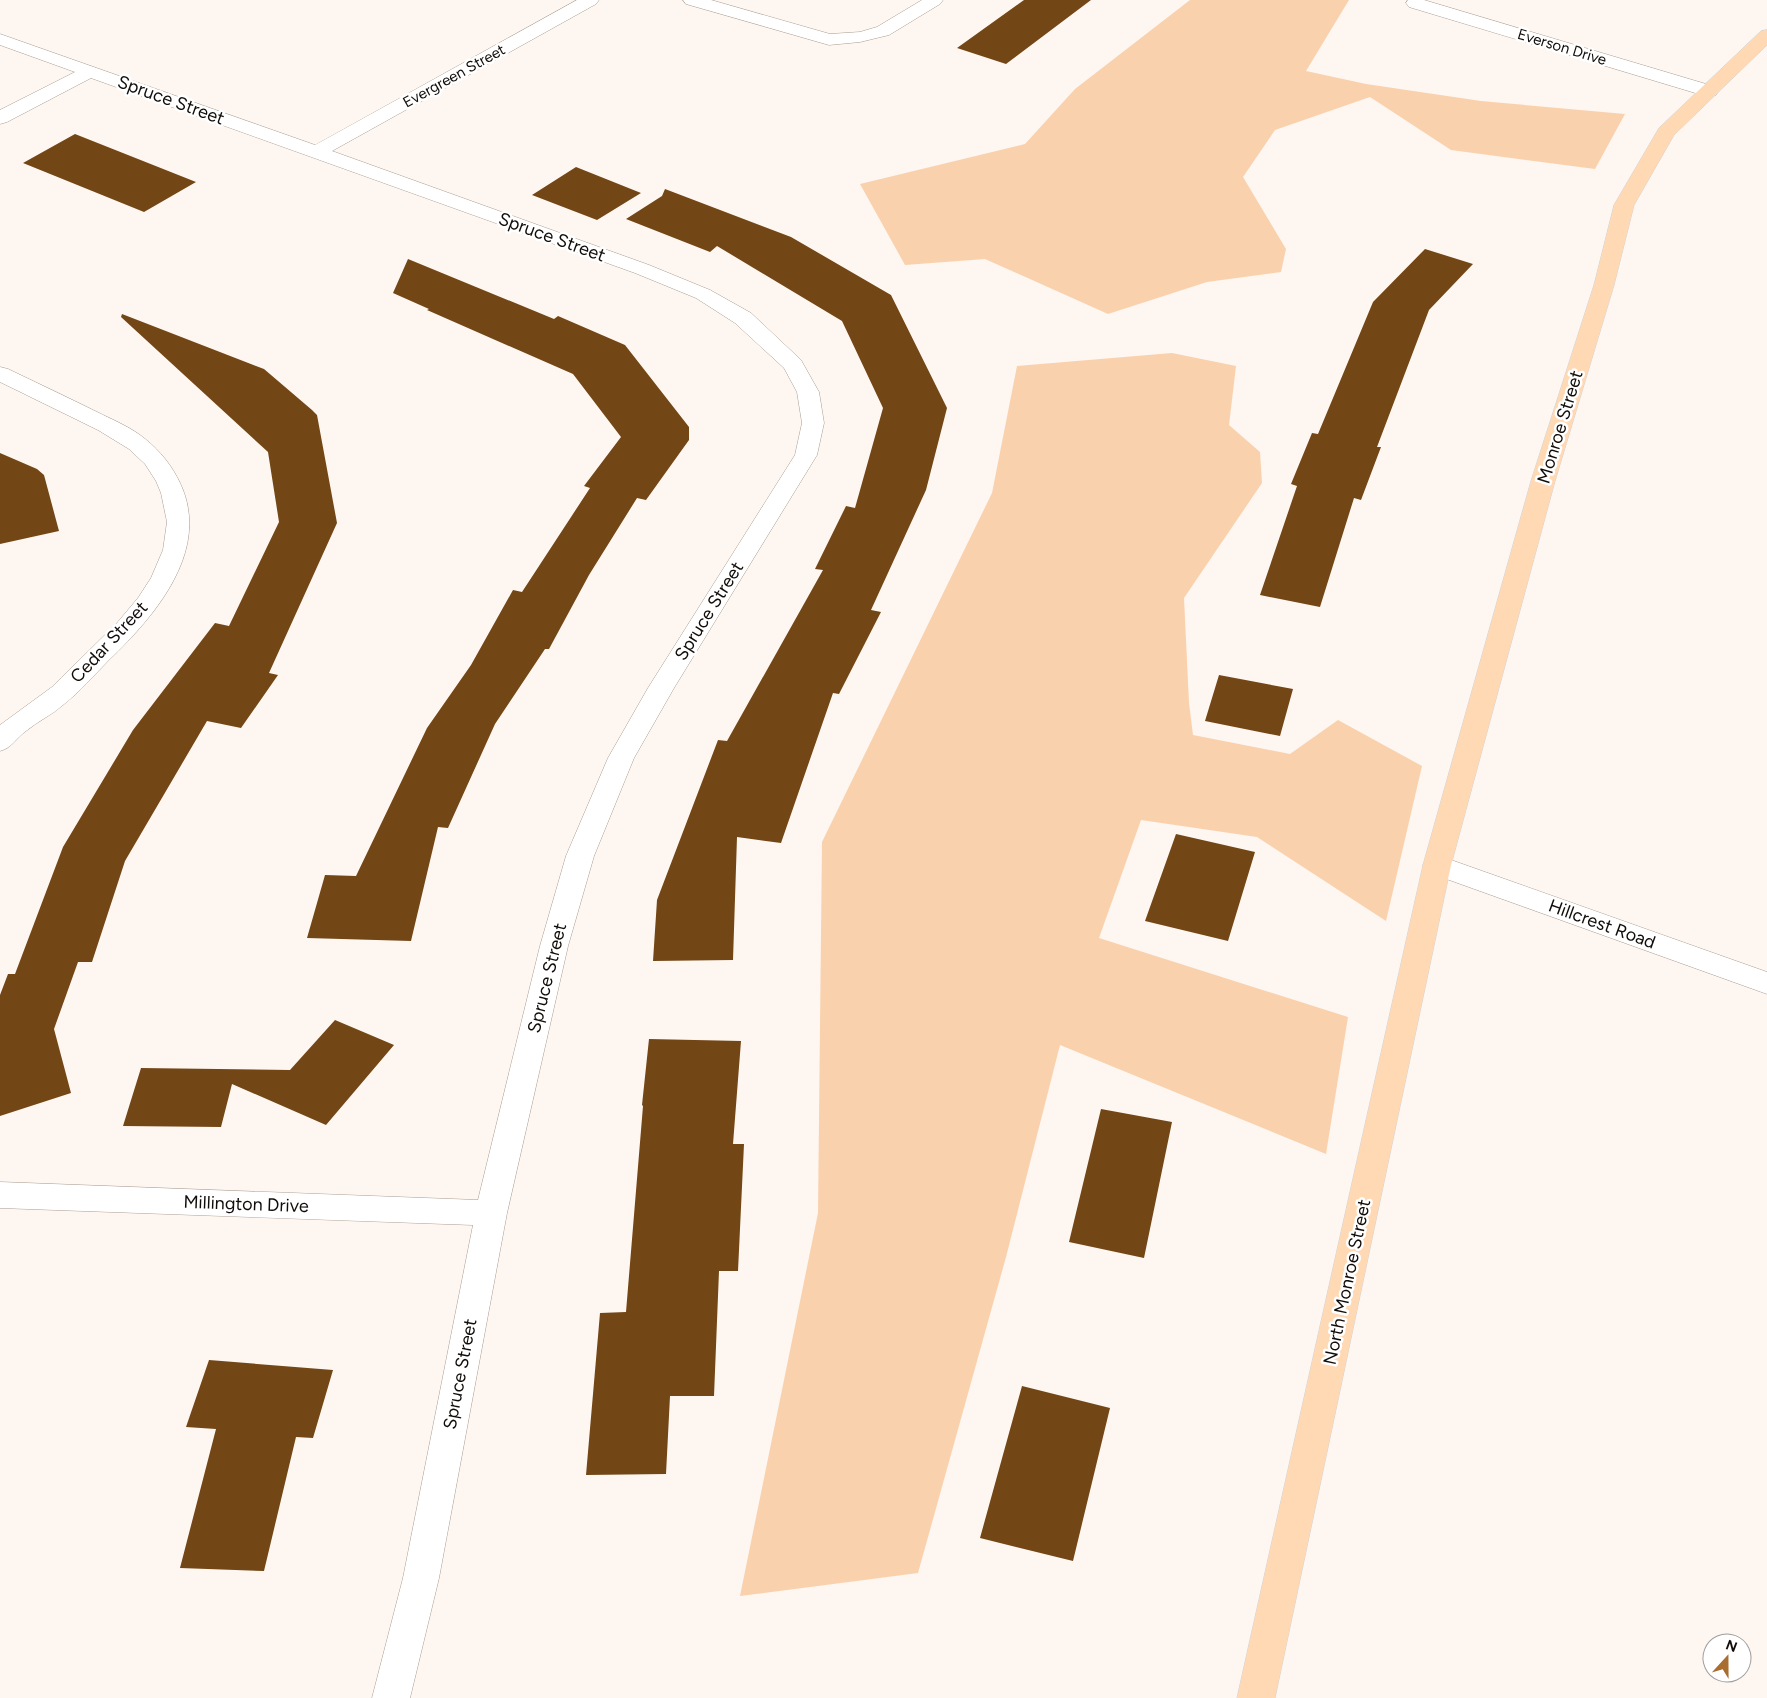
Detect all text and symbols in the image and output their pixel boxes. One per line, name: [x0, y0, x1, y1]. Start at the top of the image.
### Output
street label: Everson Drive: [1515, 25, 1609, 69]
street label: Evergreen Street: [400, 40, 509, 112]
street label: Spruce Street: [115, 70, 228, 130]
street label: Spruce Street: [496, 207, 609, 267]
street label: Monroe Street: [1532, 368, 1588, 486]
street label: Spruce Street: [670, 557, 748, 664]
street label: Cedar Street: [66, 597, 152, 687]
street label: Hillcrest Road: [1545, 894, 1659, 954]
street label: Spruce Street: [523, 921, 571, 1035]
street label: Millington Drive: [183, 1191, 309, 1217]
street label: North Monroe Street: [1319, 1197, 1375, 1367]
street label: Spruce Street: [438, 1317, 482, 1431]
north arrow: [1702, 1633, 1752, 1683]
text: N: [1723, 1636, 1740, 1656]

